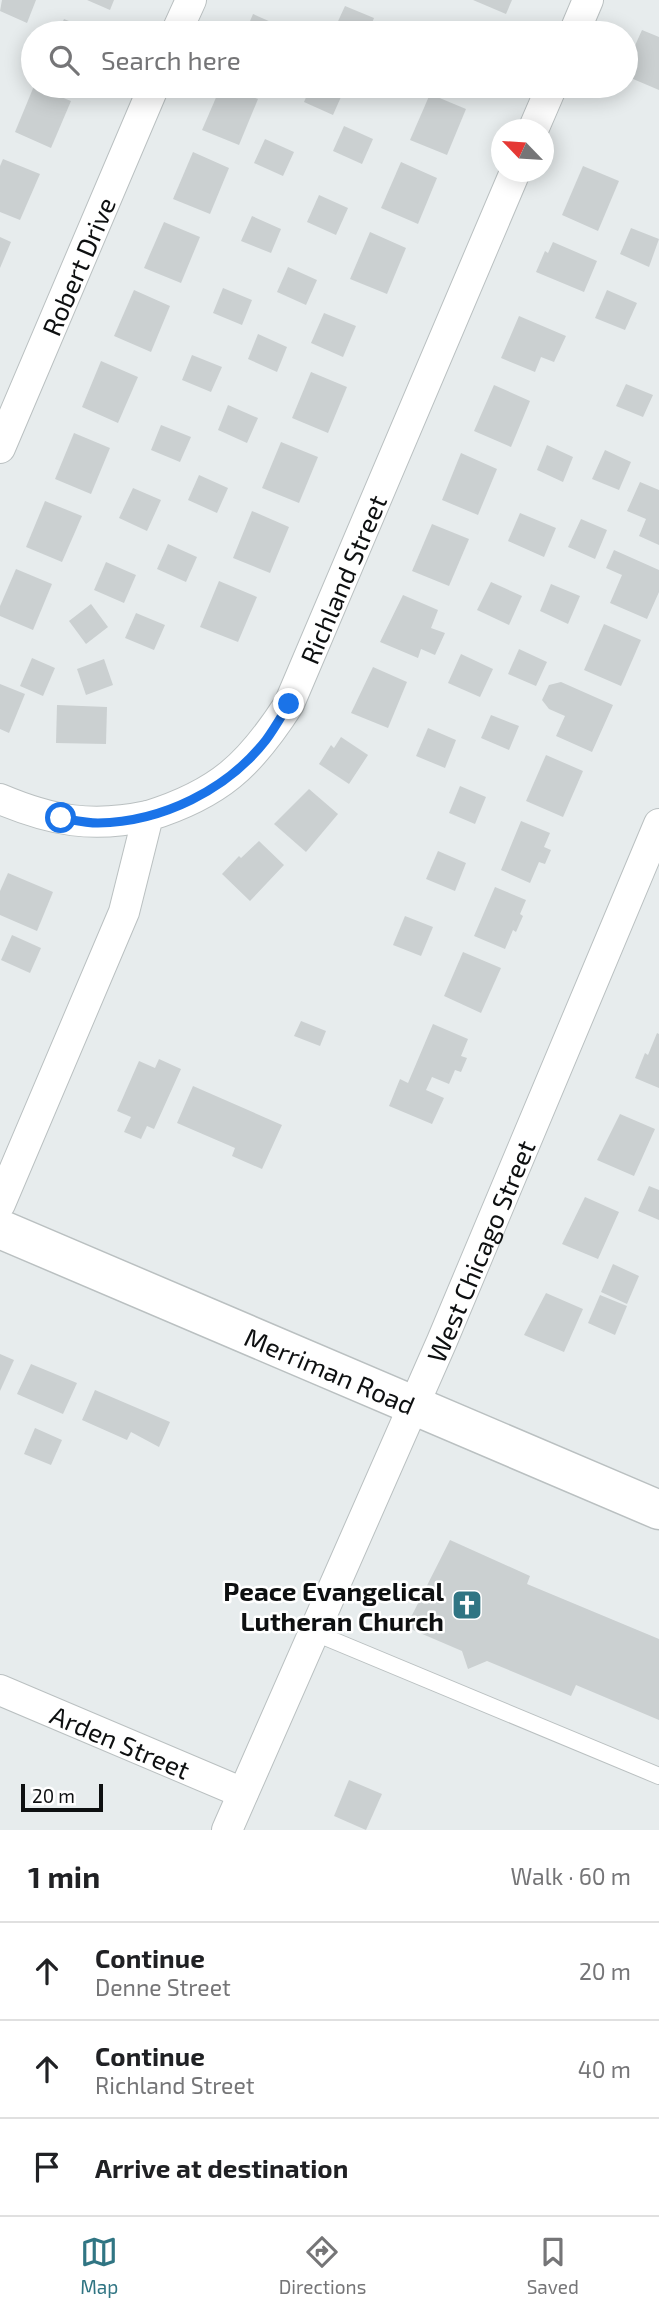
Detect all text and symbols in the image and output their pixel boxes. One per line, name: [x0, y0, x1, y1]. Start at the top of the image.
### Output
search box: [21, 21, 638, 98]
icon: search: [45, 41, 83, 79]
text: Search here: [101, 44, 241, 75]
north arrow: [491, 119, 554, 182]
street label: Robert Drive: [34, 192, 121, 340]
street label: Richland Street: [293, 490, 392, 668]
route end: [273, 688, 304, 719]
route start: [45, 802, 76, 833]
street label: West Chicago Street: [419, 1135, 540, 1367]
street label: Merriman Road: [240, 1320, 420, 1420]
place label: Peace Evangelical Lutheran Church: [223, 1575, 444, 1636]
church icon: Peace Evangelical Lutheran Church: [450, 1588, 484, 1622]
street label: Arden Street: [46, 1698, 195, 1784]
scale bar: [21, 1781, 103, 1813]
text: 20 m: [32, 1784, 75, 1807]
text: 1 min: [28, 1858, 100, 1894]
text: Walk · 60 m: [511, 1862, 631, 1890]
text: Continue: [95, 1942, 205, 1973]
icon: ahead: [28, 1952, 66, 1990]
text: 20 m: [579, 1957, 631, 1985]
text: Denne Street: [95, 1973, 231, 2001]
text: Continue: [95, 2040, 205, 2071]
icon: ahead: [28, 2050, 66, 2088]
text: 40 m: [578, 2055, 631, 2083]
text: Richland Street: [95, 2071, 255, 2099]
icon: arrive: [28, 2148, 66, 2186]
text: Arrive at destination: [95, 2152, 348, 2183]
tab: Map: [80, 2233, 118, 2298]
tab: Directions: [279, 2233, 366, 2298]
tab: Saved: [527, 2233, 579, 2298]

